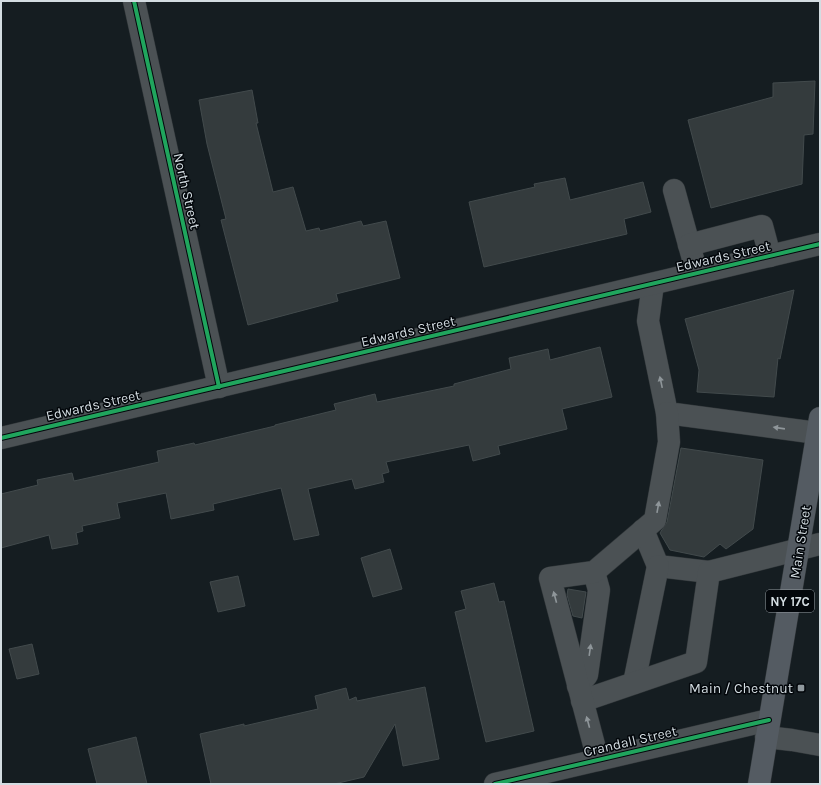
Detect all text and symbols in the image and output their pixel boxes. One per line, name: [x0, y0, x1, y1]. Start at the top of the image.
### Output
street label: North Street: [169, 151, 204, 231]
street label: Edwards Street: [674, 237, 772, 276]
street label: Edwards Street: [359, 312, 457, 351]
one-way arrow: [657, 376, 663, 388]
street label: Edwards Street: [44, 386, 142, 425]
one-way arrow: [773, 425, 785, 431]
one-way arrow: [655, 500, 661, 513]
street label: Main Street: [786, 504, 815, 580]
one-way arrow: [551, 590, 557, 603]
road number: NY 17C: [766, 590, 814, 612]
one-way arrow: [587, 644, 593, 657]
place label: Main / Chestnut: [689, 680, 793, 697]
marker: Main / Chestnut: [796, 683, 806, 693]
one-way arrow: [585, 716, 591, 728]
street label: Crandall Street: [582, 722, 679, 761]

